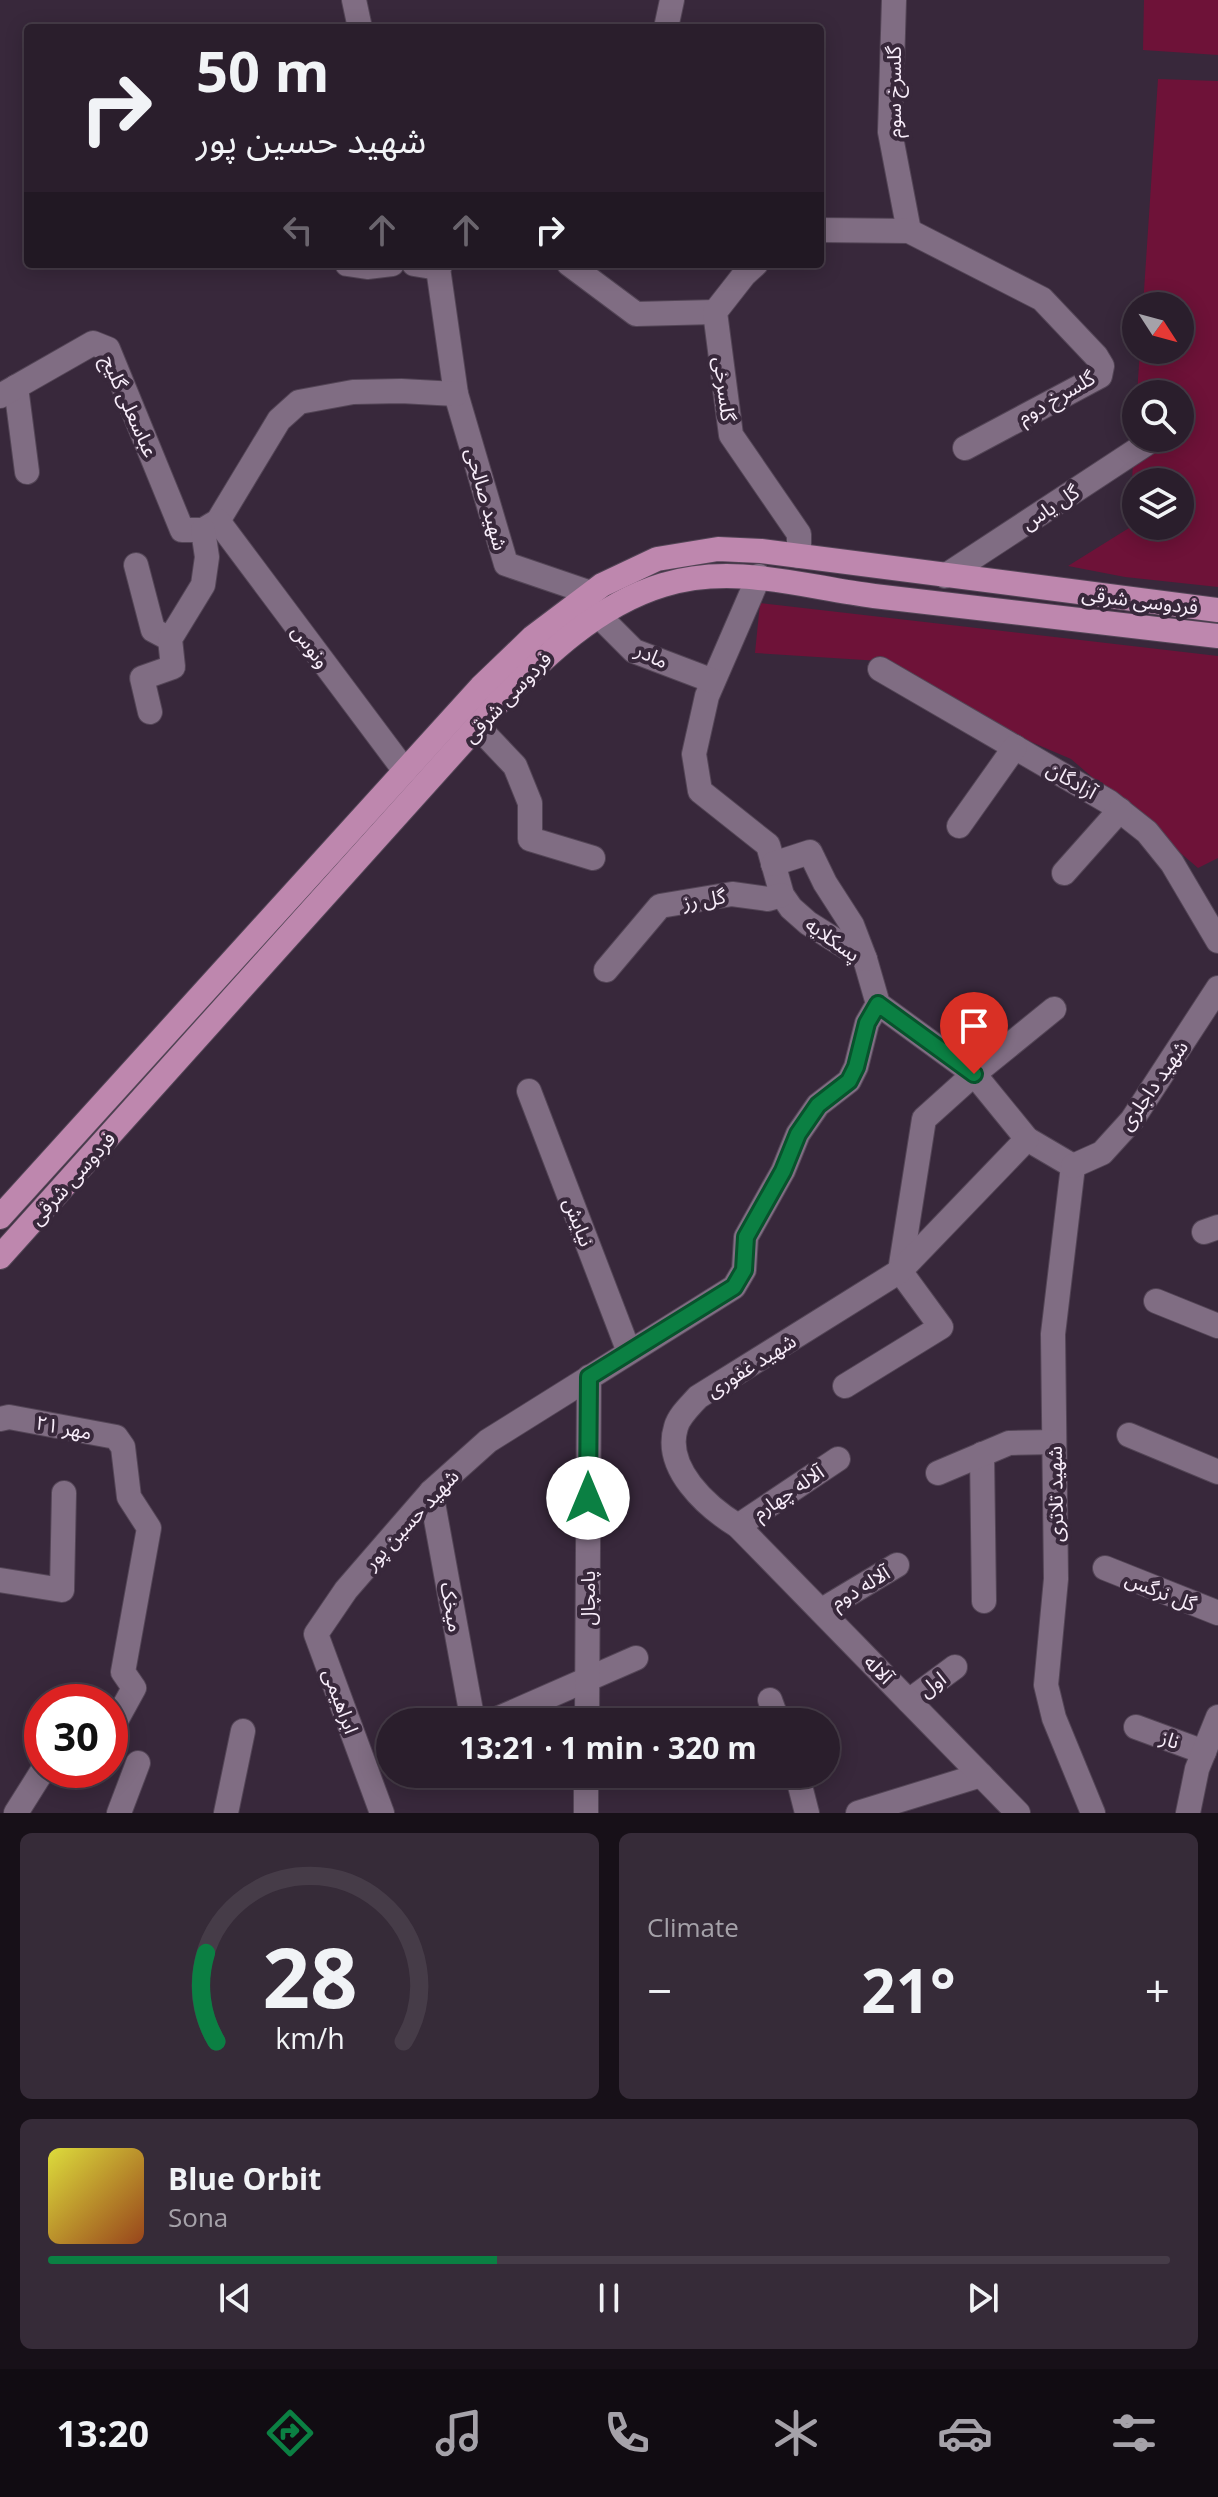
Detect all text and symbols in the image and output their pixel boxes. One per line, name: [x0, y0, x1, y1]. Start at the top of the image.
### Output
text: 50 m: [196, 32, 330, 108]
street label: گلسرخ سوم: [880, 45, 909, 138]
icon: right: [64, 56, 168, 160]
text: شهید حسین پور: [196, 115, 426, 164]
icon: left: [276, 208, 320, 252]
icon: ahead: [360, 208, 404, 252]
icon: ahead: [444, 208, 488, 252]
icon: right: [528, 208, 572, 252]
north arrow: [1122, 292, 1194, 364]
map controls: [1122, 292, 1194, 540]
street label: عباسعلی گلیج: [94, 351, 165, 462]
street label: گلسرخی: [708, 355, 742, 424]
street label: گلسرخ دوم: [1012, 364, 1101, 432]
button: search: [1122, 380, 1194, 452]
street label: شهید صالحی: [459, 444, 515, 554]
button: layers: [1122, 468, 1194, 540]
street label: گل یاس: [1016, 478, 1085, 536]
street label: فردوسی شرقی: [1080, 579, 1200, 621]
street label: ونوس: [286, 619, 336, 673]
street label: مادر: [630, 635, 673, 674]
street label: فردوسی شرقی: [457, 646, 557, 748]
street label: آزادگان: [1042, 755, 1103, 806]
street label: گل رز: [680, 882, 728, 916]
street label: پسکلایه: [800, 910, 866, 968]
pin: [940, 992, 1008, 1074]
icon: arrive: [952, 1004, 996, 1048]
street label: شهید داجلری: [1112, 1035, 1194, 1135]
street label: فردوسی شرقی: [23, 1125, 121, 1231]
street label: نیایش: [557, 1194, 601, 1250]
street label: شهید غفوری: [701, 1327, 801, 1403]
street label: مهر ۲۱: [34, 1408, 94, 1446]
street label: شهید تلاتری: [1041, 1446, 1069, 1542]
position arrow: [546, 1456, 630, 1540]
street label: آلاله چهارم: [747, 1458, 831, 1527]
street label: شهید حسین پور: [357, 1463, 465, 1576]
street label: آلاله دوم: [825, 1558, 897, 1617]
street label: گل نرگس: [1122, 1565, 1201, 1618]
street label: پامچال: [574, 1571, 601, 1625]
street label: میخک: [434, 1580, 470, 1634]
street label: آلاله: [858, 1648, 900, 1690]
street label: ابراهیمی: [317, 1665, 365, 1737]
street label: اول: [913, 1665, 951, 1703]
speed limit sign: 30: [24, 1684, 128, 1788]
street label: ناز: [1156, 1723, 1183, 1755]
text: 13:21 · 1 min · 320 m: [459, 1727, 757, 1768]
text: Climate: [647, 1909, 739, 1945]
text: 28: [262, 1919, 357, 2032]
text: 21°: [861, 1949, 956, 2031]
text: −: [647, 1960, 672, 2020]
text: +: [1145, 1960, 1170, 2020]
text: km/h: [275, 2018, 344, 2057]
text: Blue Orbit: [168, 2158, 321, 2199]
text: Sona: [168, 2199, 228, 2235]
icon: previous: [213, 2276, 257, 2320]
icon: pause: [587, 2276, 631, 2320]
icon: next: [961, 2276, 1005, 2320]
icon: directions: [262, 2405, 318, 2461]
icon: music: [431, 2405, 487, 2461]
icon: phone: [599, 2405, 655, 2461]
icon: climate: [768, 2405, 824, 2461]
icon: car: [937, 2405, 993, 2461]
icon: filters: [1106, 2405, 1162, 2461]
text: 13:20: [56, 2409, 149, 2458]

